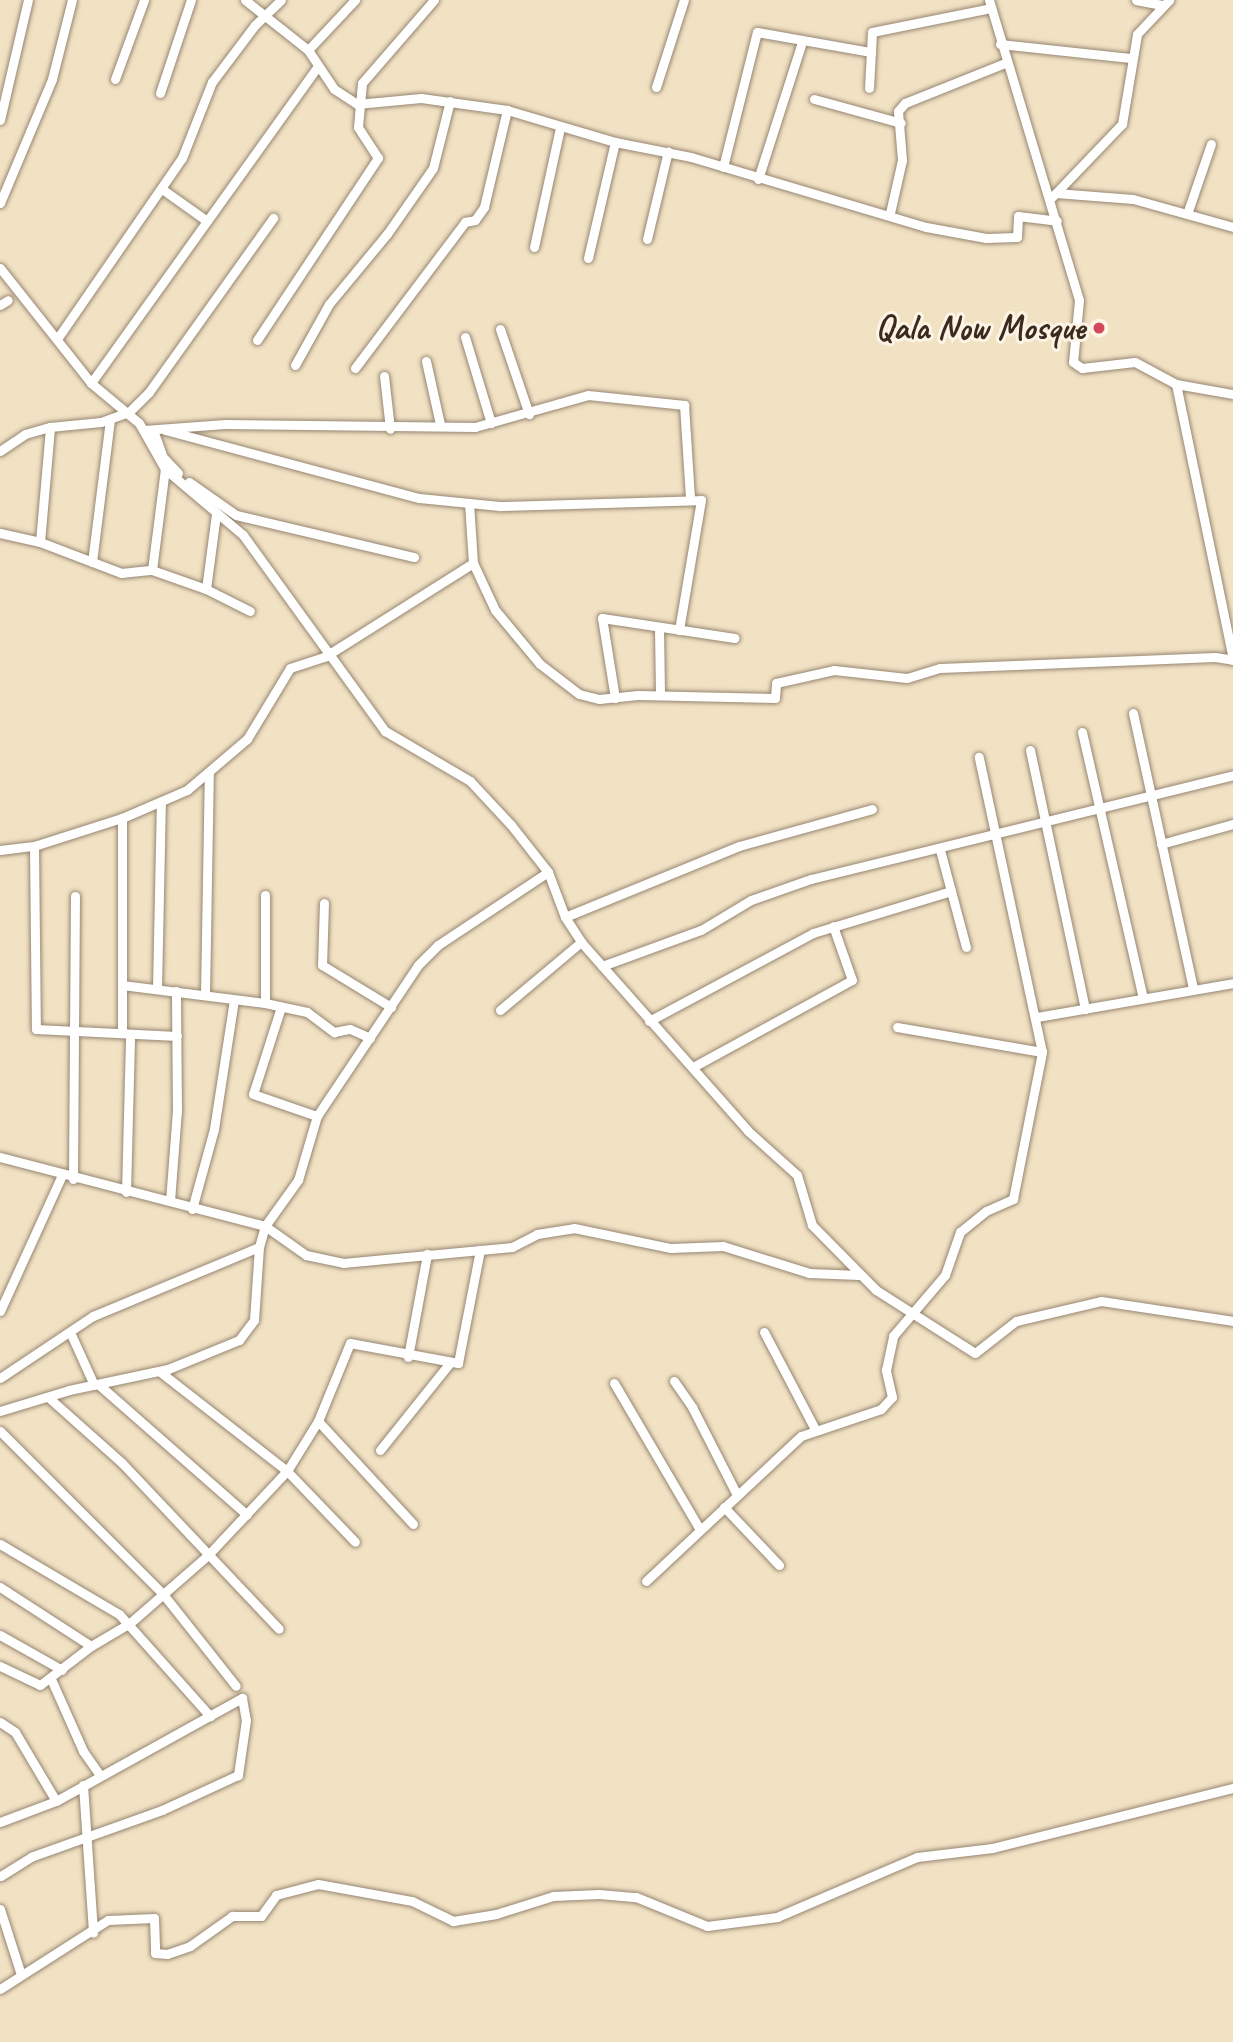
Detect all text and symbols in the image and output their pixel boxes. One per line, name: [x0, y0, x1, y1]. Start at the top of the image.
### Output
place label: Qala Now Mosque: [874, 307, 1085, 349]
marker: Qala Now Mosque: [1091, 320, 1107, 336]

